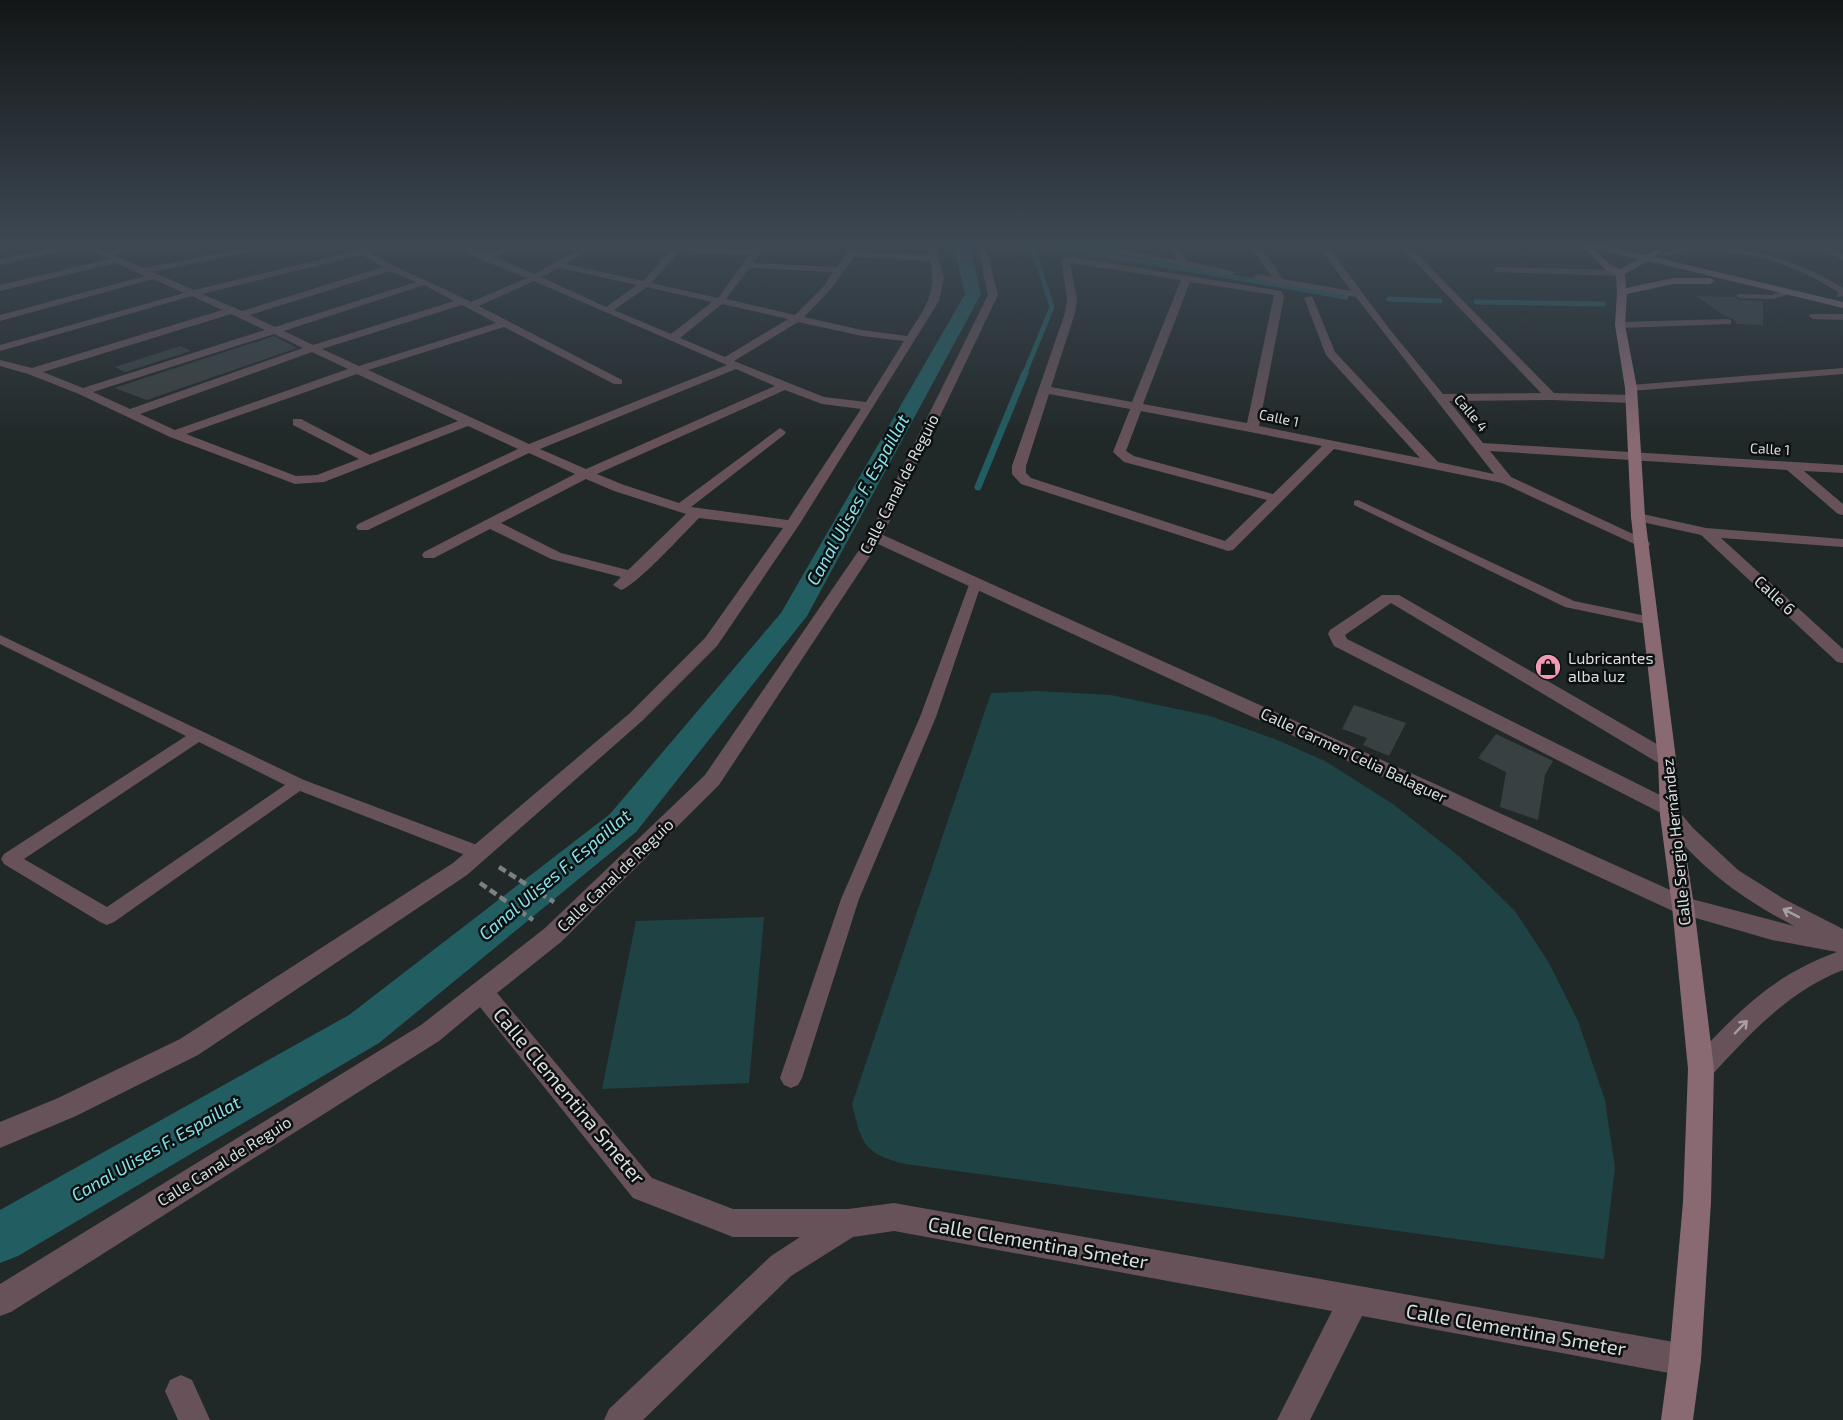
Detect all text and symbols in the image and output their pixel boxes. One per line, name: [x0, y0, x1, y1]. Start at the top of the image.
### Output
street label: Calle 4: [1451, 391, 1492, 435]
street label: Calle 1: [1258, 405, 1301, 430]
water label: Canal Ulises F. Espaillat: [801, 410, 913, 589]
street label: Calle Canal de Reguio: [855, 411, 942, 557]
street label: Calle 1: [1750, 439, 1791, 458]
street label: Calle 6: [1751, 571, 1800, 618]
place label: Lubricantes alba luz: [1568, 648, 1654, 685]
shop icon: Lubricantes alba luz: [1533, 652, 1563, 682]
street label: Calle Carmen Celia Balaguer: [1258, 703, 1451, 806]
street label: Calle Sergio Hernández: [1657, 757, 1694, 927]
water label: Canal Ulises F. Espaillat: [474, 804, 635, 944]
street label: Calle Canal de Reguio: [553, 814, 677, 935]
one-way arrow: [1783, 907, 1801, 919]
street label: Calle Clementina Smeter: [489, 1002, 651, 1188]
one-way arrow: [1734, 1019, 1748, 1034]
water label: Canal Ulises F. Espaillat: [67, 1091, 244, 1206]
street label: Calle Canal de Reguio: [153, 1112, 294, 1210]
street label: Calle Clementina Smeter: [926, 1211, 1150, 1273]
street label: Calle Clementina Smeter: [1404, 1298, 1628, 1360]

